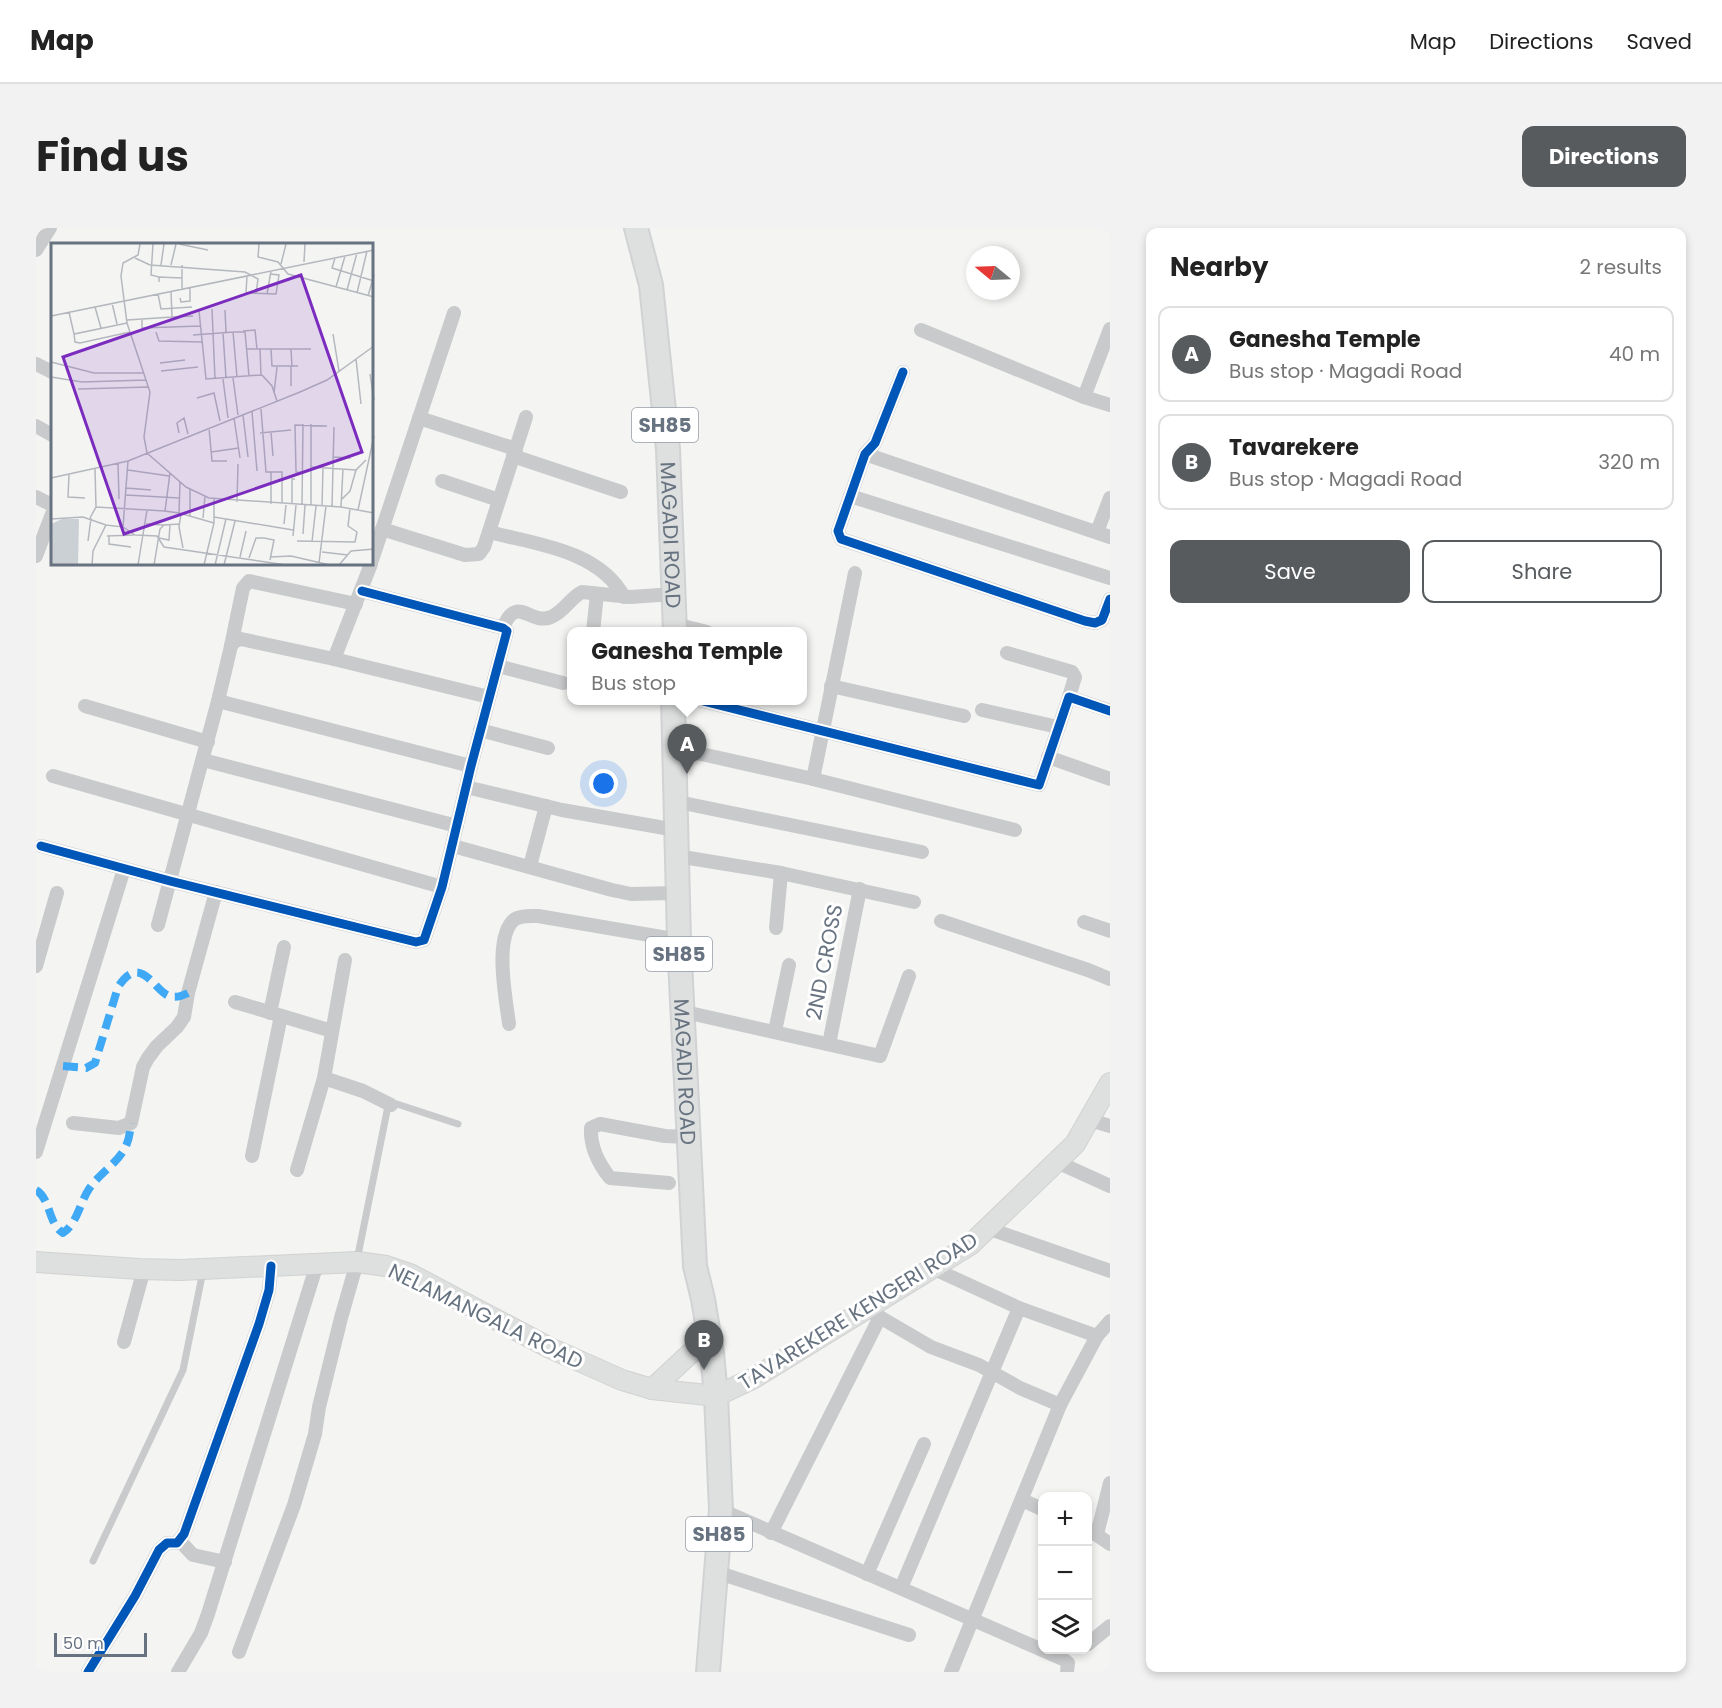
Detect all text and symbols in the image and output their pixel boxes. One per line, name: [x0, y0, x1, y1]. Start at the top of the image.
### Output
text: Map: [30, 21, 94, 60]
text: Map: [1410, 27, 1456, 56]
text: Directions: [1489, 27, 1593, 56]
text: Saved: [1626, 27, 1692, 56]
button: Directions: [1522, 126, 1686, 187]
text: Find us: [36, 127, 189, 186]
inset map: [51, 243, 374, 566]
north arrow: [966, 246, 1020, 300]
text: Nearby: [1170, 249, 1268, 285]
text: 2 results: [1579, 253, 1662, 281]
text: Ganesha Temple: [1229, 324, 1421, 355]
text: A: [1184, 340, 1199, 368]
text: 40 m: [1609, 340, 1660, 368]
text: Bus stop · Magadi Road: [1229, 357, 1462, 385]
road number: SH85: [632, 408, 698, 442]
text: Tavarekere: [1229, 432, 1359, 463]
text: B: [1185, 448, 1198, 476]
text: 320 m: [1598, 448, 1660, 476]
street label: MAGADI ROAD: [654, 461, 689, 609]
text: Bus stop · Magadi Road: [1229, 465, 1462, 493]
button: Save: [1170, 540, 1410, 603]
button: Share: [1422, 540, 1662, 603]
popup: [567, 627, 807, 705]
text: Ganesha Temple: [591, 636, 783, 667]
text: Bus stop: [591, 669, 676, 697]
pin: A: [668, 724, 706, 774]
your location: [589, 769, 618, 798]
street label: 2ND CROSS: [799, 902, 849, 1022]
road number: SH85: [646, 937, 712, 971]
street label: MAGADI ROAD: [667, 998, 704, 1146]
street label: TAVAREKERE KENGERI ROAD: [733, 1225, 983, 1397]
street label: NELAMANGALA ROAD: [384, 1256, 588, 1376]
pin: B: [684, 1320, 724, 1370]
map controls: [1038, 1492, 1092, 1654]
button: +: [1038, 1492, 1092, 1546]
road number: SH85: [686, 1517, 752, 1551]
button: −: [1038, 1546, 1092, 1600]
button: layers: [1038, 1600, 1092, 1654]
scale bar: [54, 1630, 147, 1658]
text: 50 m: [63, 1632, 104, 1655]

